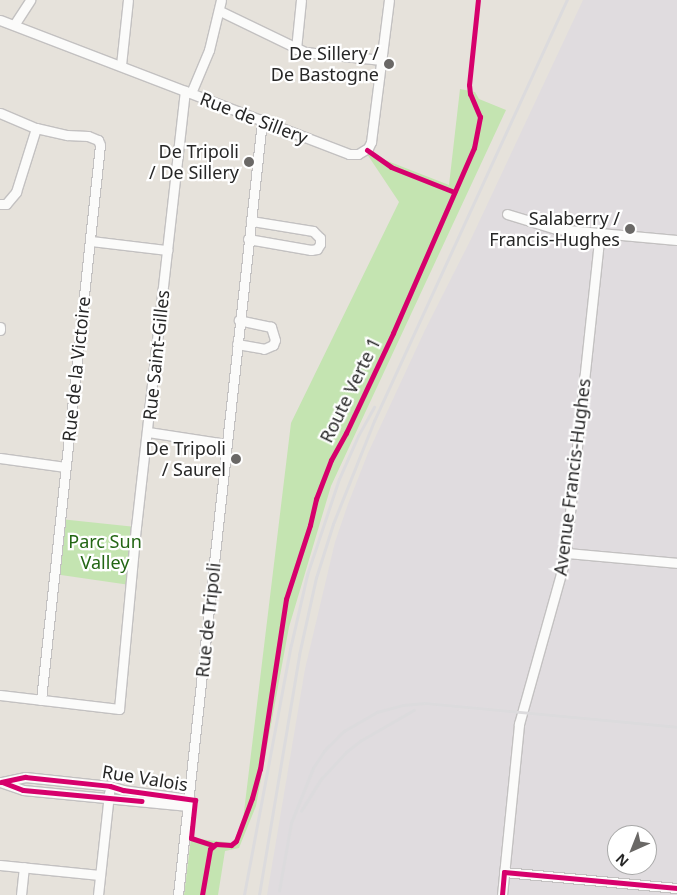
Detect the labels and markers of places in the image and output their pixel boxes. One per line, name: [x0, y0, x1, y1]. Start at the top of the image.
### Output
place label: De Sillery / De Bastogne: [271, 43, 379, 86]
marker: De Sillery / De Bastogne: [383, 58, 395, 70]
place label: De Tripoli / De Sillery: [149, 141, 239, 183]
marker: De Tripoli / De Sillery: [243, 156, 255, 168]
place label: Salaberry / Francis-Hughes: [489, 208, 620, 250]
marker: Salaberry / Francis-Hughes: [624, 223, 636, 235]
place label: De Tripoli / Saurel: [146, 438, 226, 480]
marker: De Tripoli / Saurel: [230, 453, 242, 465]

